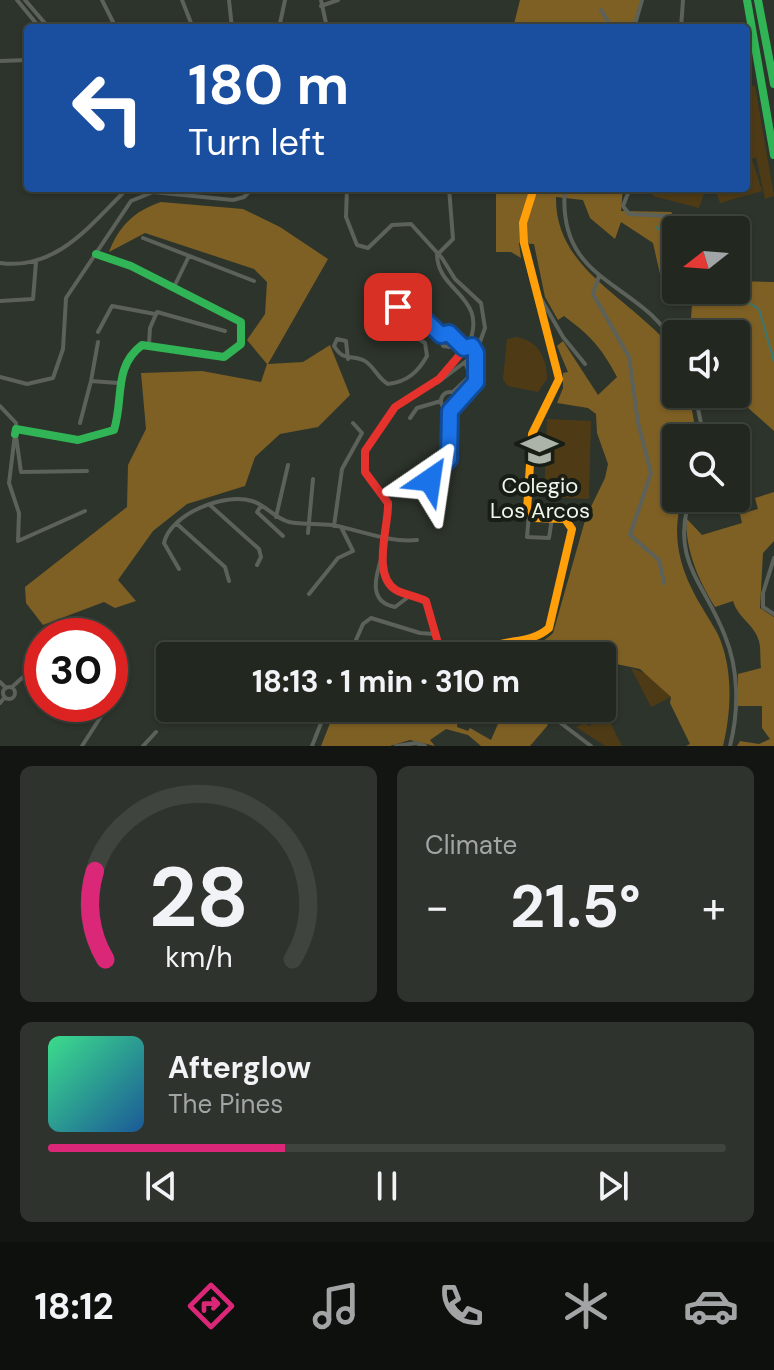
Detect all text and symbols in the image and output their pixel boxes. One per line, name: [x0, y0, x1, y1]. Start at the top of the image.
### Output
text: 180 m: [188, 48, 349, 121]
icon: left: [56, 56, 160, 160]
text: Turn left: [188, 119, 325, 166]
north arrow: [662, 216, 750, 304]
map controls: [662, 216, 750, 512]
pin: [364, 273, 432, 341]
icon: arrive: [376, 285, 420, 329]
button: sound: [662, 320, 750, 408]
button: search: [662, 424, 750, 512]
school or university icon: Colegio Los Arcos: [521, 430, 559, 468]
position arrow: [388, 438, 472, 522]
place label: Colegio Los Arcos: [490, 471, 590, 525]
speed limit sign: 30: [24, 618, 128, 722]
text: 18:13 · 1 min · 310 m: [252, 662, 520, 701]
text: Climate: [425, 828, 517, 862]
text: 28: [148, 843, 249, 952]
text: 21.5°: [510, 867, 641, 946]
text: −: [425, 878, 449, 936]
text: +: [702, 878, 726, 936]
text: km/h: [165, 939, 232, 976]
text: Afterglow: [168, 1048, 311, 1087]
text: The Pines: [168, 1087, 283, 1121]
icon: previous: [139, 1164, 183, 1208]
icon: pause: [365, 1164, 409, 1208]
icon: next: [591, 1164, 635, 1208]
icon: directions: [183, 1278, 239, 1334]
icon: music: [308, 1278, 364, 1334]
icon: phone: [433, 1278, 489, 1334]
icon: climate: [558, 1278, 614, 1334]
icon: car: [683, 1278, 739, 1334]
text: 18:12: [35, 1283, 114, 1330]

